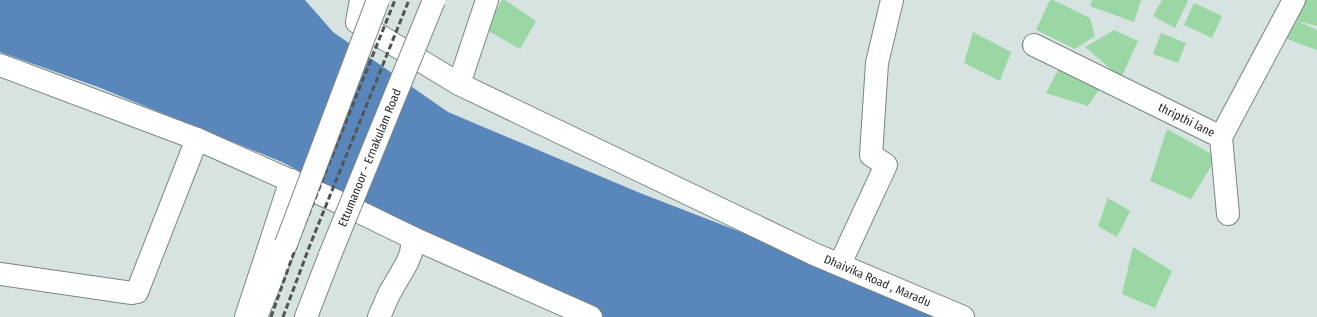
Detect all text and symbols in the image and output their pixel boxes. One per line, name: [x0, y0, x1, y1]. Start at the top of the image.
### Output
street label: Ettumanoor - Ernakulam Road: [335, 87, 404, 229]
street label: thripthi lane: [1156, 100, 1217, 140]
street label: Dhaivika Road , Maradu: [822, 252, 933, 310]

